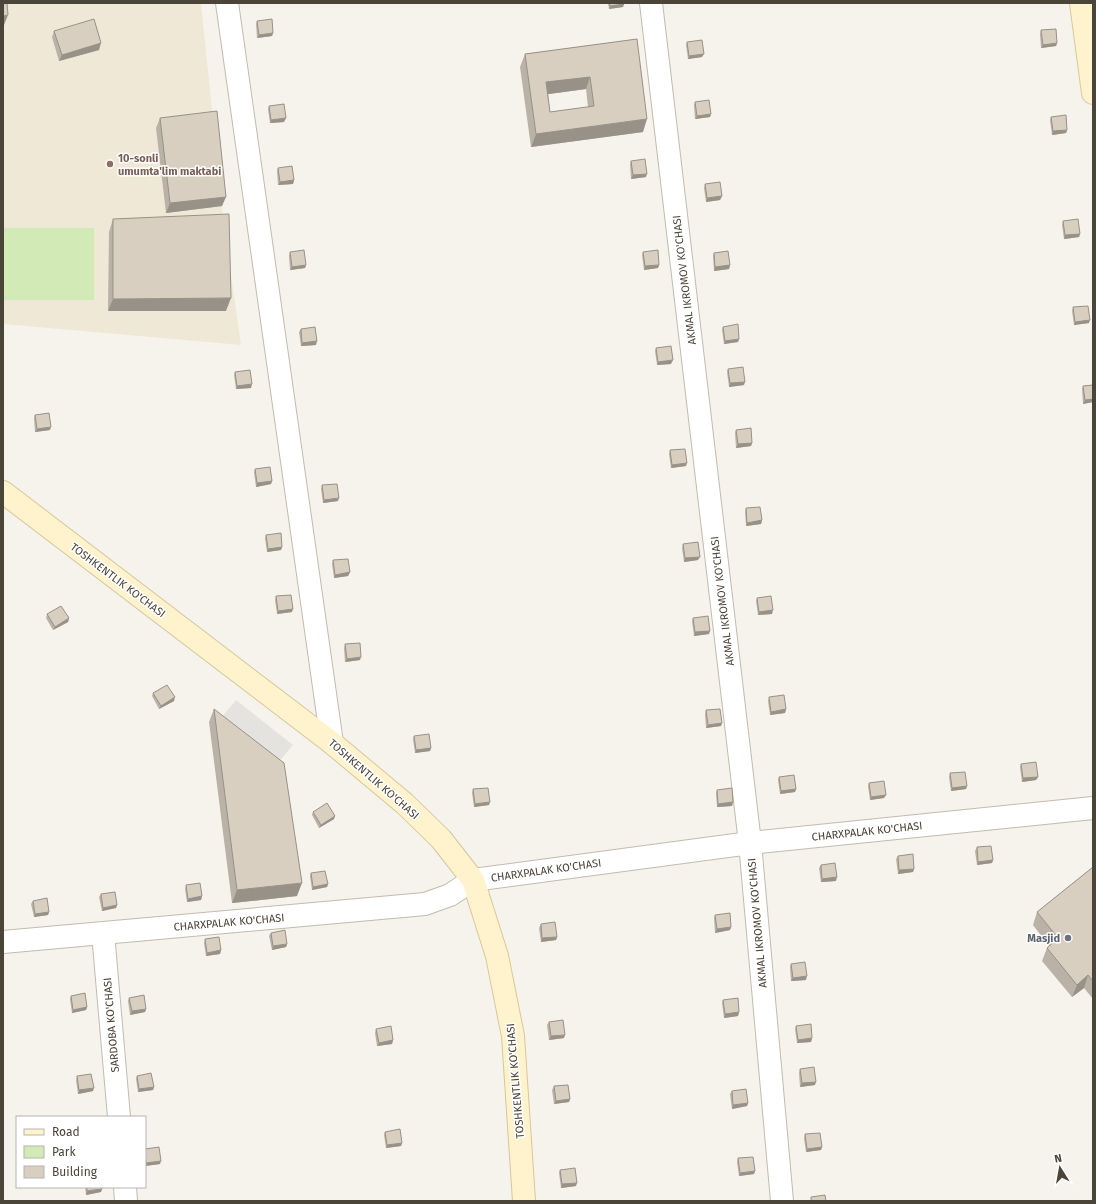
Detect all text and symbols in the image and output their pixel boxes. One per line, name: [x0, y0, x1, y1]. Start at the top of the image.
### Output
place label: 10-sonli umumta'lim maktabi: [118, 152, 221, 178]
marker: 10-sonli umumta'lim maktabi: [105, 159, 115, 169]
street label: AKMAL IKROMOV KO'CHASI: [670, 214, 699, 345]
street label: AKMAL IKROMOV KO'CHASI: [708, 535, 737, 666]
street label: TOSHKENTLIK KO'CHASI: [68, 540, 168, 620]
street label: TOSHKENTLIK KO'CHASI: [326, 737, 422, 822]
street label: CHARXPALAK KO'CHASI: [811, 819, 923, 844]
street label: CHARXPALAK KO'CHASI: [490, 856, 602, 885]
street label: AKMAL IKROMOV KO'CHASI: [745, 857, 770, 988]
street label: CHARXPALAK KO'CHASI: [173, 911, 285, 934]
place label: Masjid: [1027, 932, 1060, 945]
marker: Masjid: [1063, 933, 1073, 943]
street label: SARDOBA KO'CHASI: [101, 977, 122, 1073]
street label: TOSHKENTLIK KO'CHASI: [504, 1023, 527, 1139]
legend: [16, 1116, 146, 1188]
text: Road: [52, 1125, 80, 1139]
text: Park: [52, 1145, 76, 1159]
north arrow: [1040, 1148, 1080, 1188]
text: N: [1053, 1152, 1063, 1166]
text: Building: [52, 1165, 98, 1179]

